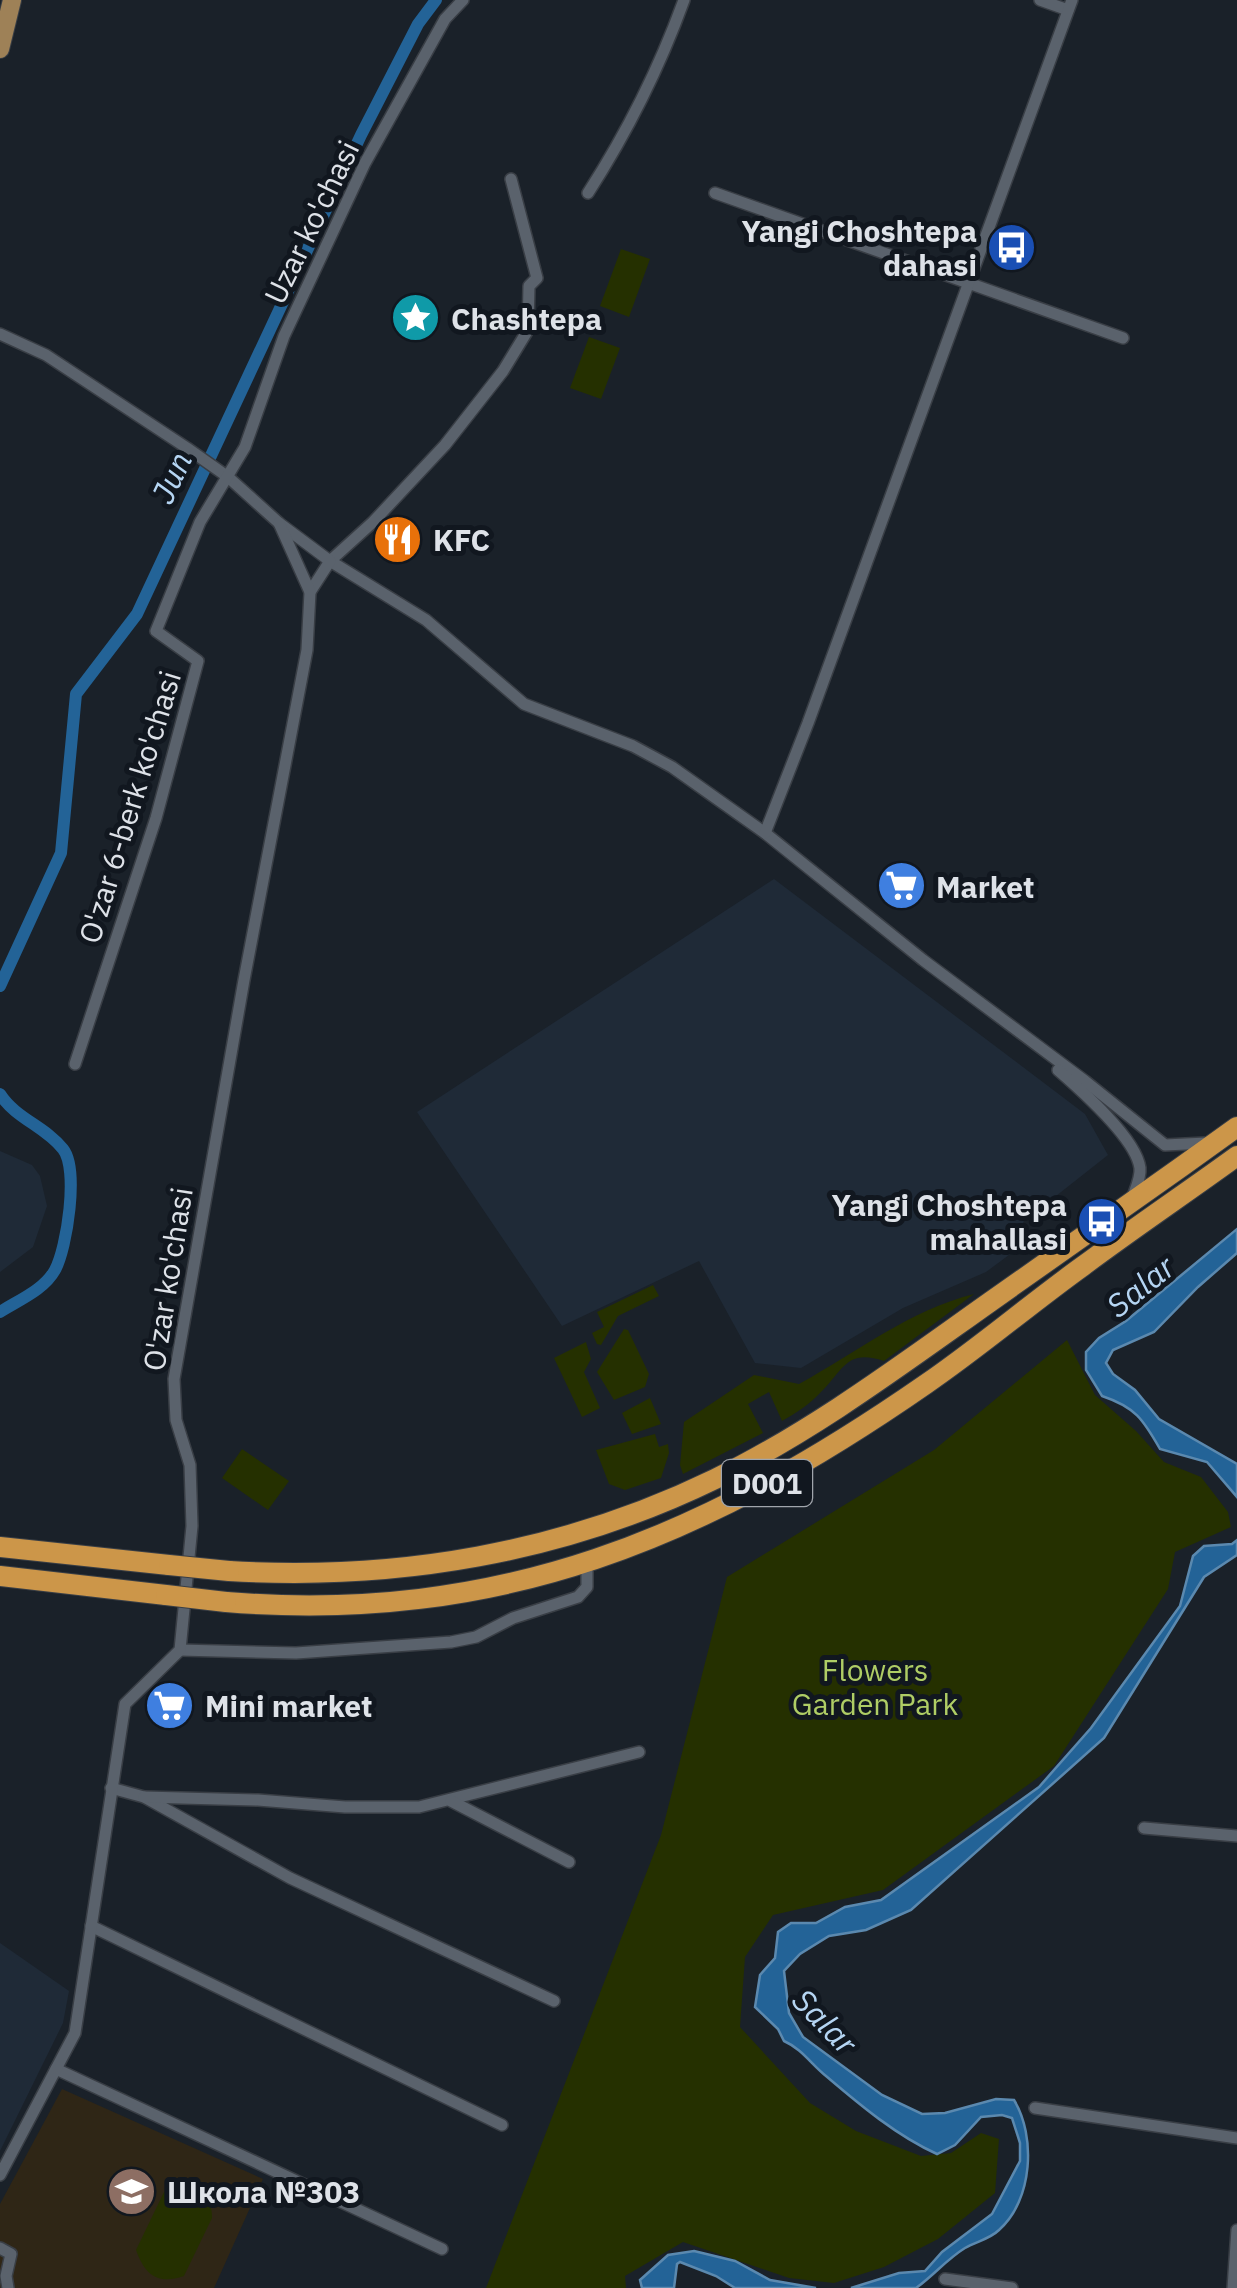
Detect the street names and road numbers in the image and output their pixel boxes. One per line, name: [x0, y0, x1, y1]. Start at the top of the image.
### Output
street label: Uzar ko'chasi: [255, 134, 367, 310]
street label: O'zar 6-berk ko'chasi: [69, 666, 189, 948]
street label: O'zar ko'chasi: [133, 1185, 201, 1373]
road number: D001: [722, 1460, 812, 1506]

